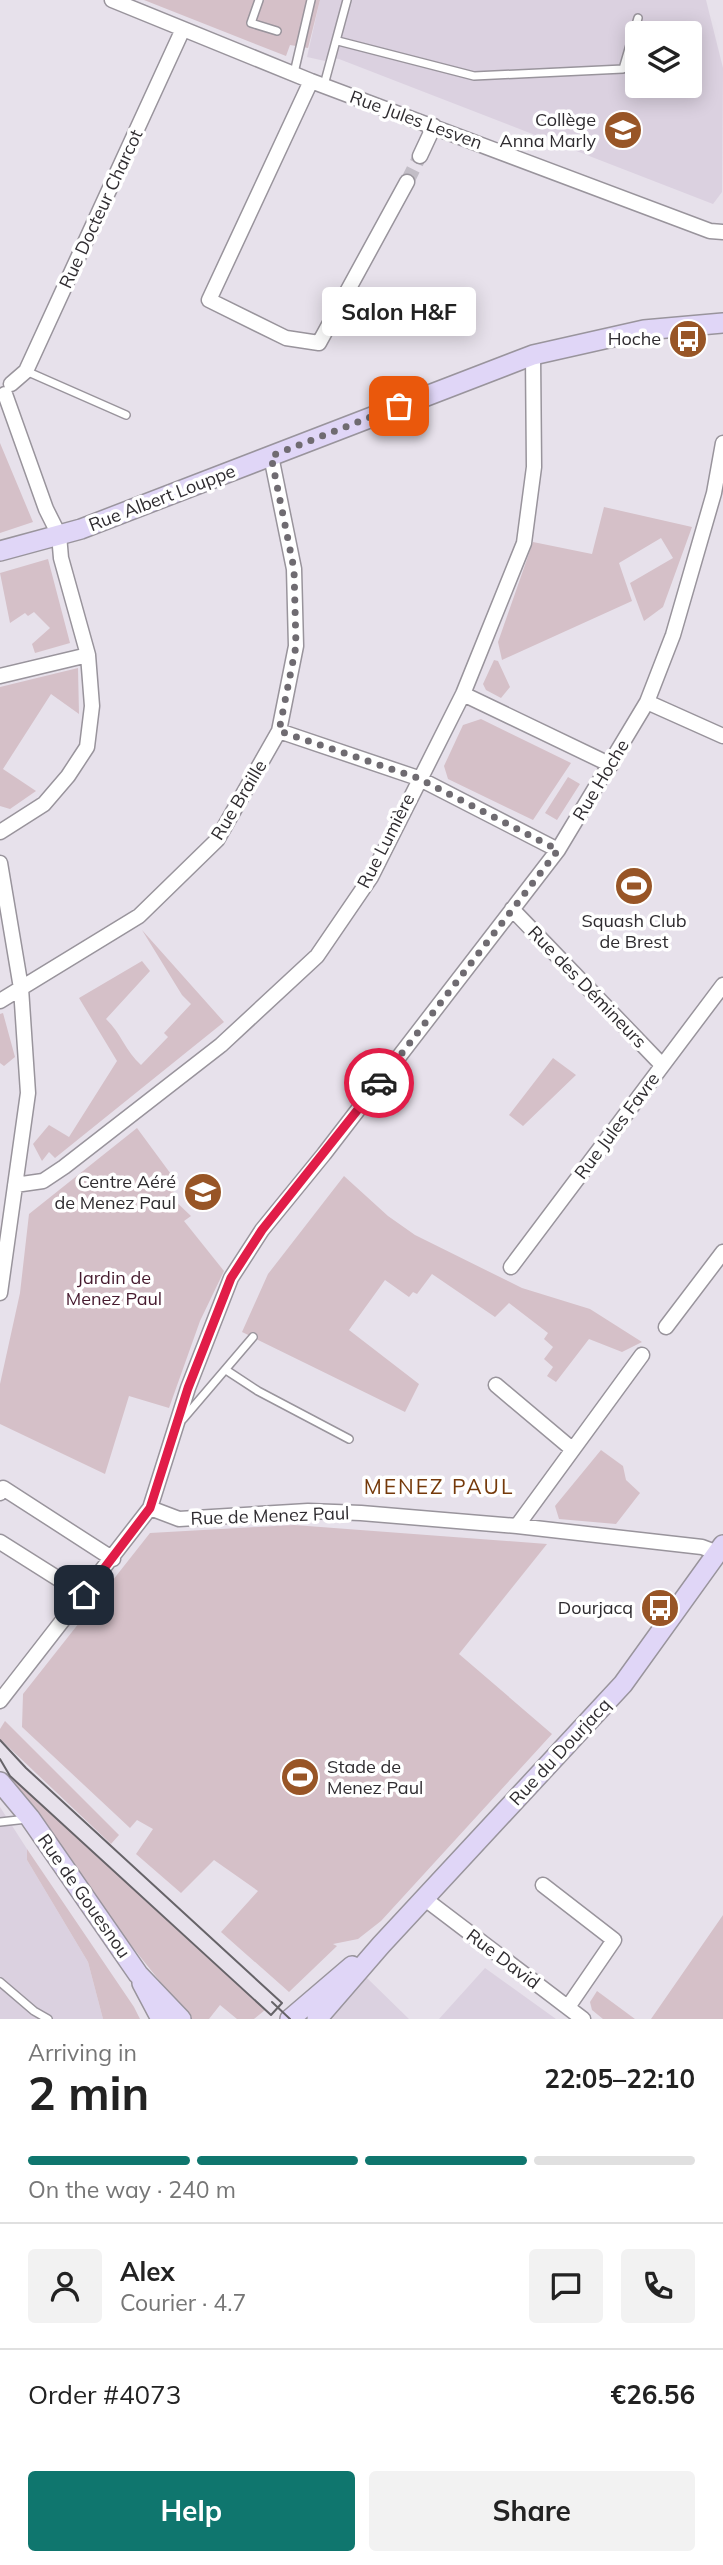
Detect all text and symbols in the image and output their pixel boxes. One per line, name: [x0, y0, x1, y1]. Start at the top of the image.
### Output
map controls: [625, 21, 702, 98]
button: layers: [625, 21, 702, 98]
street label: Rue Jules Lesven: [347, 85, 486, 154]
place label: Collège Anna Marly: [500, 108, 596, 152]
school or university icon: Collège Anna Marly: [602, 109, 644, 151]
street label: Rue Docteur Charcot: [54, 126, 148, 292]
callout: Salon H&F: [322, 287, 476, 336]
text: Salon H&F: [341, 297, 457, 326]
bus stop icon: Hoche: [667, 318, 709, 360]
place label: Hoche: [608, 327, 661, 350]
pin: [369, 376, 429, 436]
icon: bag: [380, 387, 418, 425]
street label: Rue Albert Louppe: [85, 459, 238, 536]
street label: Rue Hoche: [567, 735, 634, 825]
street label: Rue Braille: [206, 755, 271, 844]
street label: Rue Lumière: [352, 789, 419, 892]
sports icon: Squash Club de Brest: [613, 865, 655, 907]
place label: Squash Club de Brest: [581, 909, 687, 953]
street label: Rue des Démineurs: [523, 921, 652, 1053]
courier: [344, 1048, 414, 1118]
icon: car: [360, 1064, 398, 1102]
street label: Rue Jules Favre: [569, 1068, 664, 1184]
place label: Centre Aéré de Menez Paul: [54, 1170, 176, 1214]
school or university icon: Centre Aéré de Menez Paul: [182, 1171, 224, 1213]
park label: Jardin de Menez Paul: [66, 1266, 162, 1310]
district label: MENEZ PAUL: [364, 1473, 514, 1499]
street label: Rue de Menez Paul: [190, 1501, 350, 1530]
pin: [54, 1565, 114, 1625]
icon: home: [65, 1576, 103, 1614]
bus stop icon: Dourjacq: [639, 1587, 681, 1629]
place label: Dourjacq: [558, 1596, 633, 1619]
street label: Rue du Dourjacq: [504, 1693, 615, 1810]
place label: Stade de Menez Paul: [327, 1755, 423, 1799]
sports icon: Stade de Menez Paul: [279, 1756, 321, 1798]
street label: Rue de Gouesnou: [33, 1829, 136, 1962]
street label: Rue David: [462, 1923, 545, 1994]
text: Arriving in: [28, 2038, 137, 2067]
text: 22:05–22:10: [544, 2062, 695, 2095]
text: 2 min: [28, 2064, 149, 2122]
text: On the way · 240 m: [28, 2175, 236, 2204]
button: person: [28, 2249, 102, 2323]
button: chat: [529, 2249, 603, 2323]
button: phone: [621, 2249, 695, 2323]
text: Alex: [120, 2255, 175, 2288]
text: Courier · 4.7: [120, 2288, 246, 2317]
text: Order #4073: [28, 2378, 181, 2411]
text: €26.56: [611, 2378, 695, 2411]
button: Help: [28, 2471, 355, 2551]
button: Share: [369, 2471, 695, 2551]

